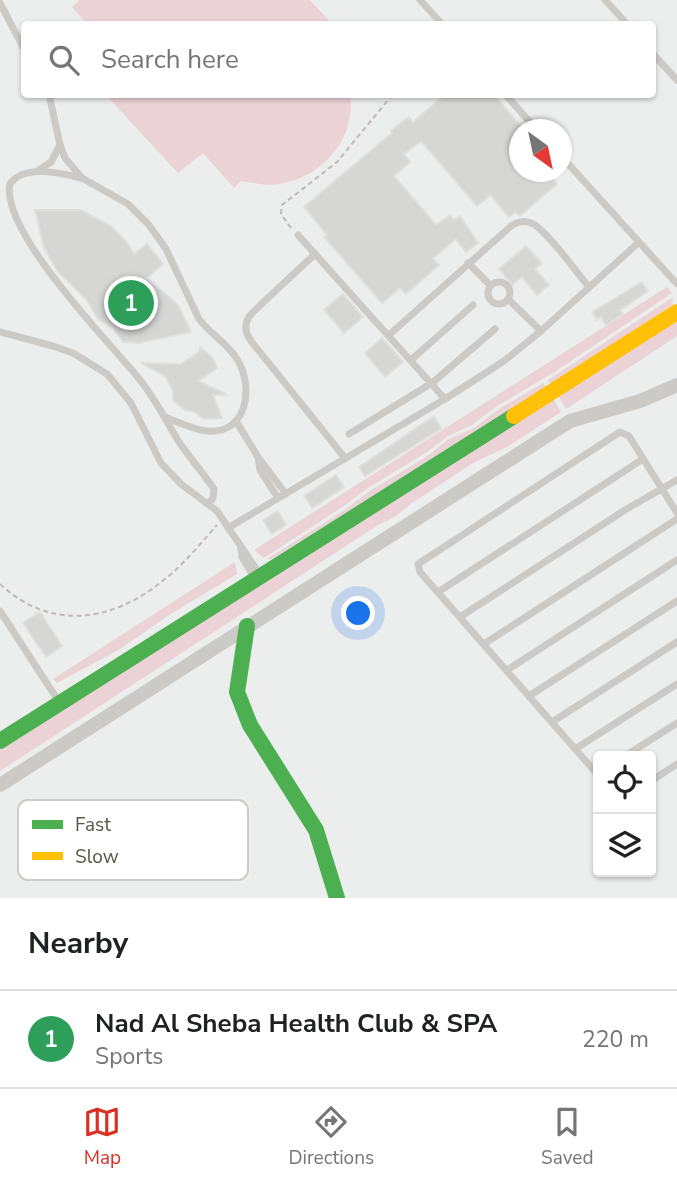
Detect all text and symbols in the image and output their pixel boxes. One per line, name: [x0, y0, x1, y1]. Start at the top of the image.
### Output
search box: [21, 21, 656, 98]
icon: search: [45, 41, 83, 79]
text: Search here: [101, 42, 239, 77]
north arrow: [509, 119, 572, 182]
pin: 1: [108, 277, 154, 329]
your location: [341, 596, 375, 630]
map controls: [593, 751, 656, 877]
button: locate: [593, 751, 656, 814]
legend: [18, 800, 248, 880]
text: Fast: [75, 812, 111, 838]
button: layers: [593, 814, 656, 877]
text: Slow: [75, 844, 119, 870]
text: Nearby: [28, 923, 128, 964]
text: Nad Al Sheba Health Club & SPA: [95, 1006, 497, 1041]
text: 1: [44, 1024, 58, 1055]
text: 220 m: [582, 1024, 649, 1055]
text: Sports: [95, 1041, 163, 1072]
tab: Map: [83, 1103, 121, 1171]
tab: Directions: [288, 1103, 374, 1171]
tab: Saved: [541, 1103, 594, 1171]

